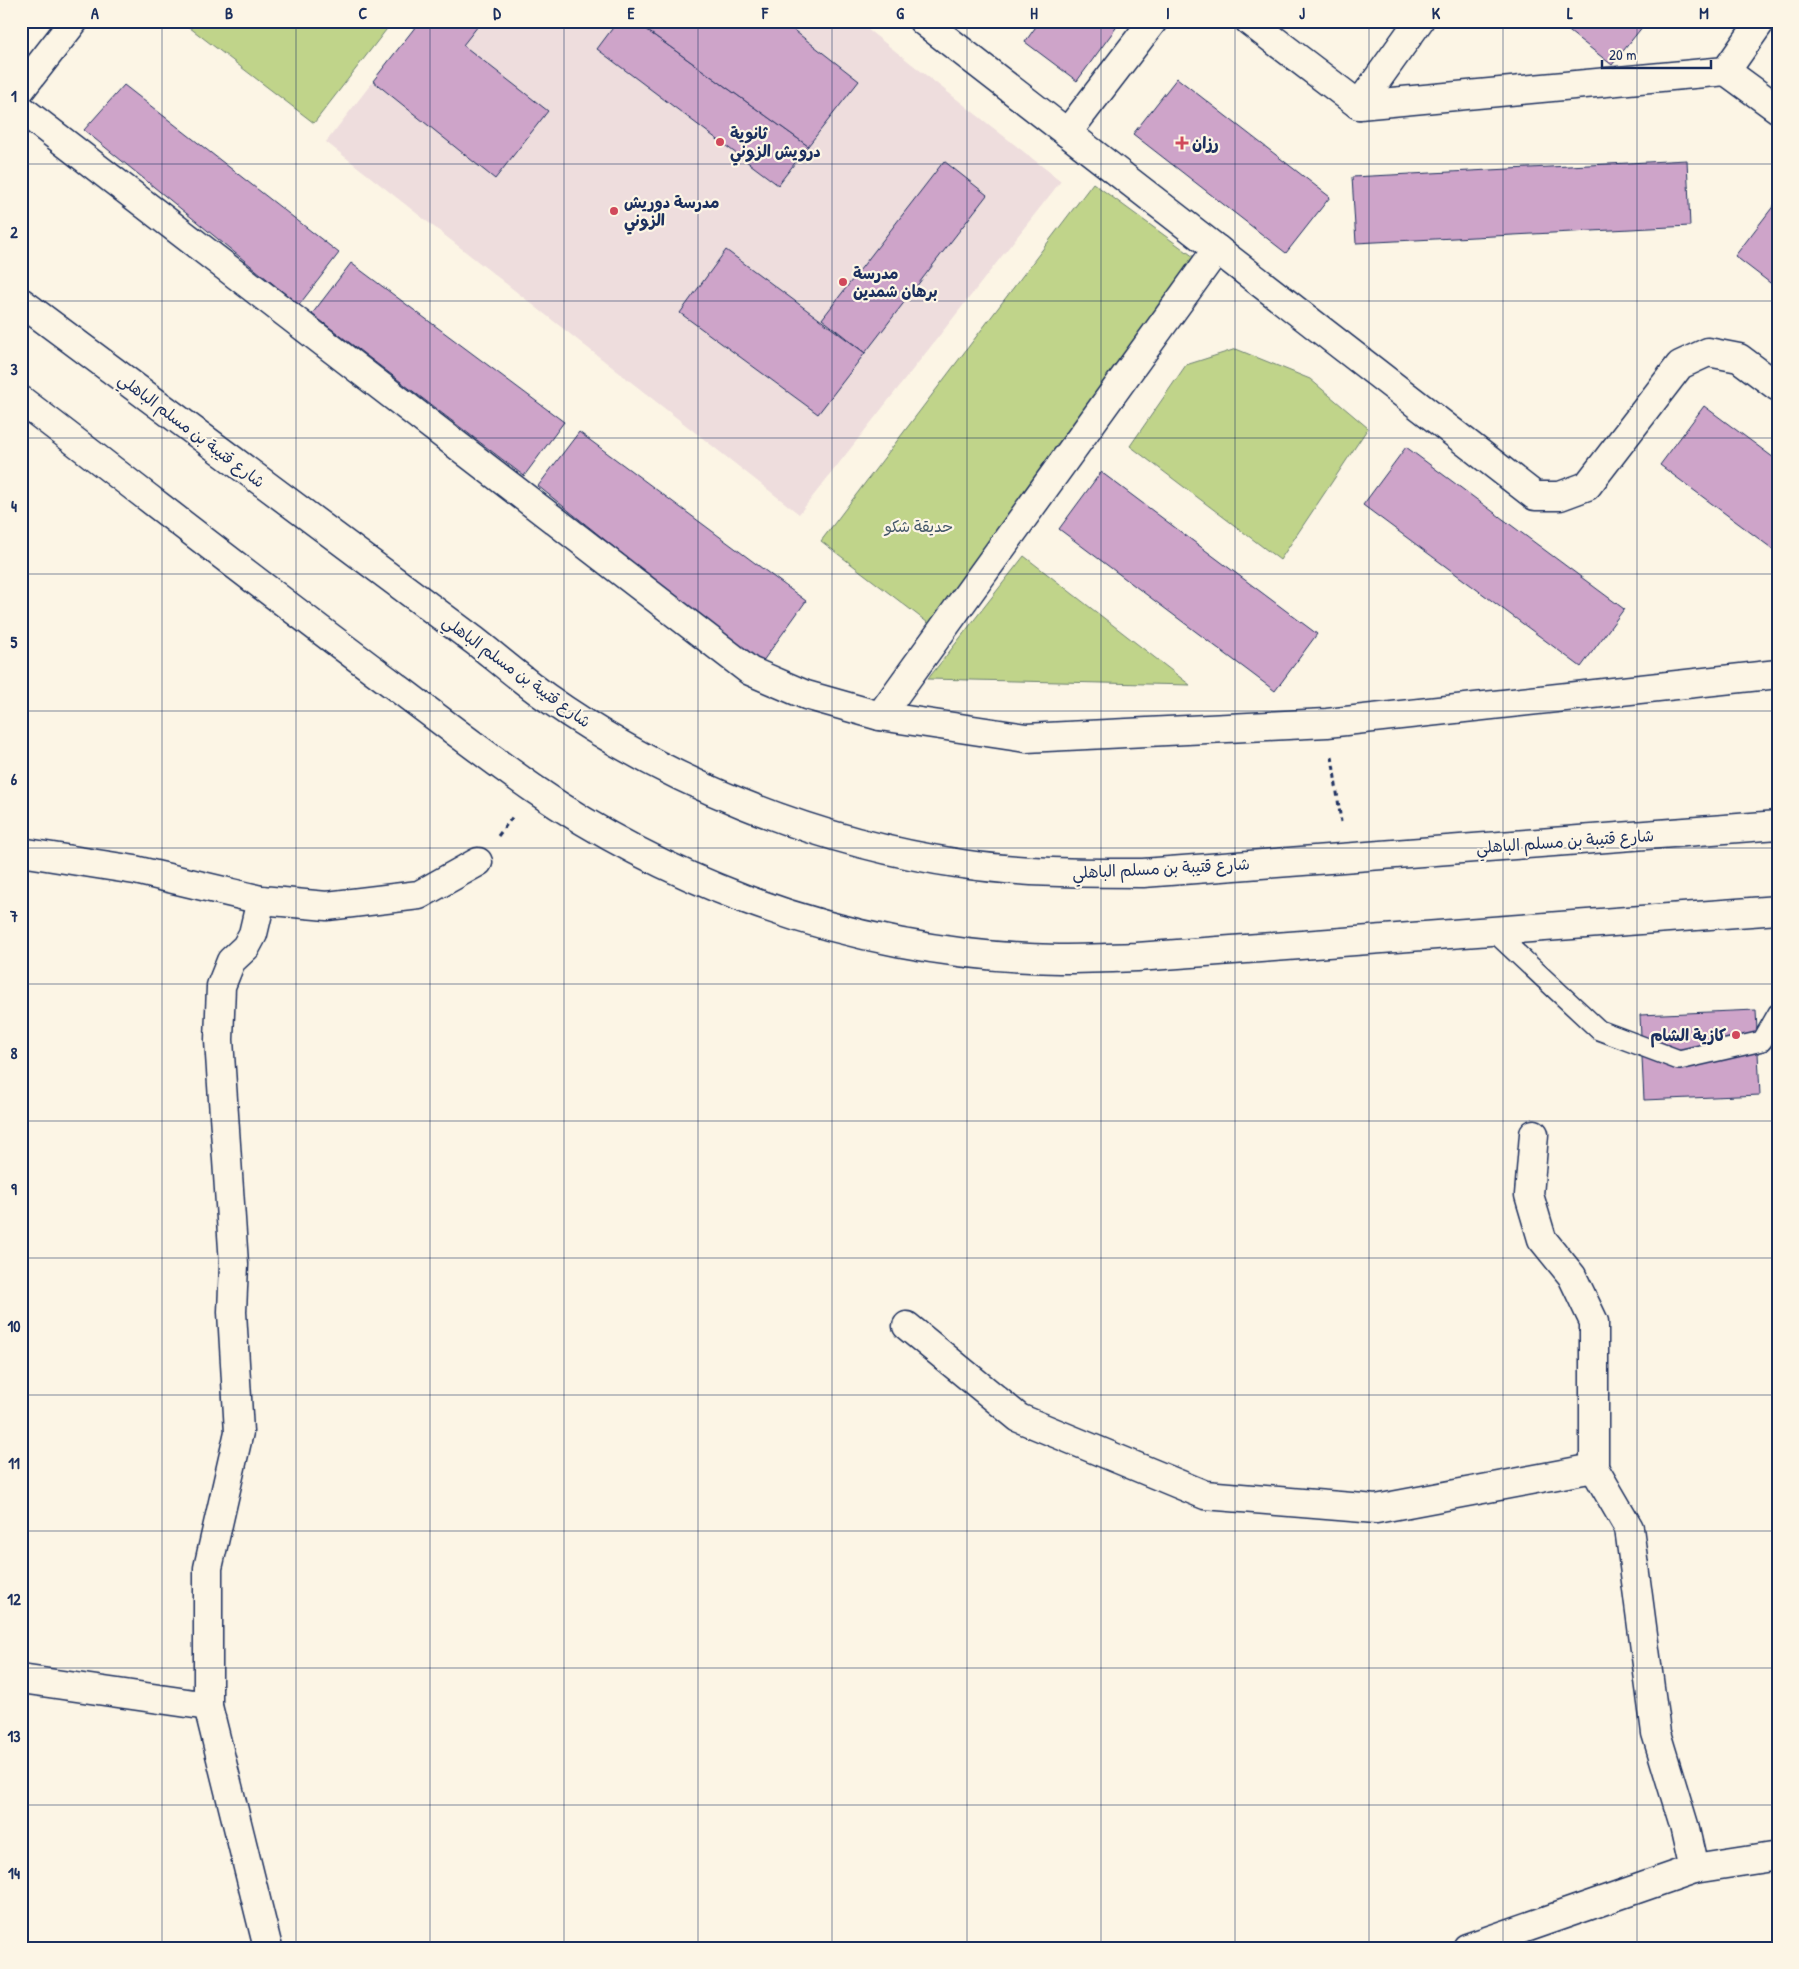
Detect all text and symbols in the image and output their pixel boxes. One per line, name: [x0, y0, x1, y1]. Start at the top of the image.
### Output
text: A: [91, 2, 99, 24]
text: B: [225, 2, 233, 24]
text: C: [359, 2, 368, 24]
text: D: [493, 2, 501, 24]
text: E: [627, 2, 635, 24]
text: F: [761, 2, 769, 24]
text: G: [896, 2, 904, 24]
text: H: [1030, 2, 1038, 24]
text: I: [1166, 2, 1170, 24]
text: J: [1299, 2, 1305, 24]
text: K: [1432, 2, 1441, 24]
text: L: [1567, 2, 1573, 24]
text: M: [1699, 2, 1709, 24]
scale bar: [1602, 38, 1710, 70]
text: 20 m: [1609, 44, 1636, 65]
text: 1: [11, 85, 17, 107]
place label: ثانوية درويش الزوني: [730, 122, 821, 166]
place label: رزان: [1192, 132, 1219, 154]
marker: ثانوية درويش الزوني: [714, 136, 726, 148]
marker: رزان: [1176, 137, 1188, 149]
place label: مدرسة دوريش الزوني: [624, 191, 719, 235]
marker: مدرسة دوريش الزوني: [608, 205, 620, 217]
text: 2: [10, 221, 18, 243]
place label: مدرسة برهان شمدين: [853, 262, 938, 302]
marker: مدرسة برهان شمدين: [837, 276, 849, 288]
text: 3: [10, 358, 18, 380]
street label: شارع قتيبة بن مسلم الباهلي: [112, 368, 270, 496]
text: 4: [11, 495, 17, 517]
park label: حديقة شكو: [883, 515, 953, 537]
street label: شارع قتيبة بن مسلم الباهلي: [436, 610, 595, 735]
text: 5: [11, 631, 18, 653]
text: 6: [11, 768, 18, 790]
street label: شارع قتيبة بن مسلم الباهلي: [1475, 824, 1655, 862]
street label: شارع قتيبة بن مسلم الباهلي: [1072, 852, 1251, 888]
text: 7: [9, 905, 18, 927]
place label: كازية الشام: [1650, 1024, 1726, 1048]
marker: كازية الشام: [1730, 1029, 1742, 1041]
text: 8: [11, 1042, 18, 1064]
text: 9: [11, 1178, 17, 1200]
text: 10: [8, 1315, 20, 1337]
text: 11: [8, 1452, 20, 1474]
text: 12: [7, 1588, 21, 1610]
text: 13: [8, 1725, 20, 1747]
text: 14: [8, 1862, 20, 1884]

